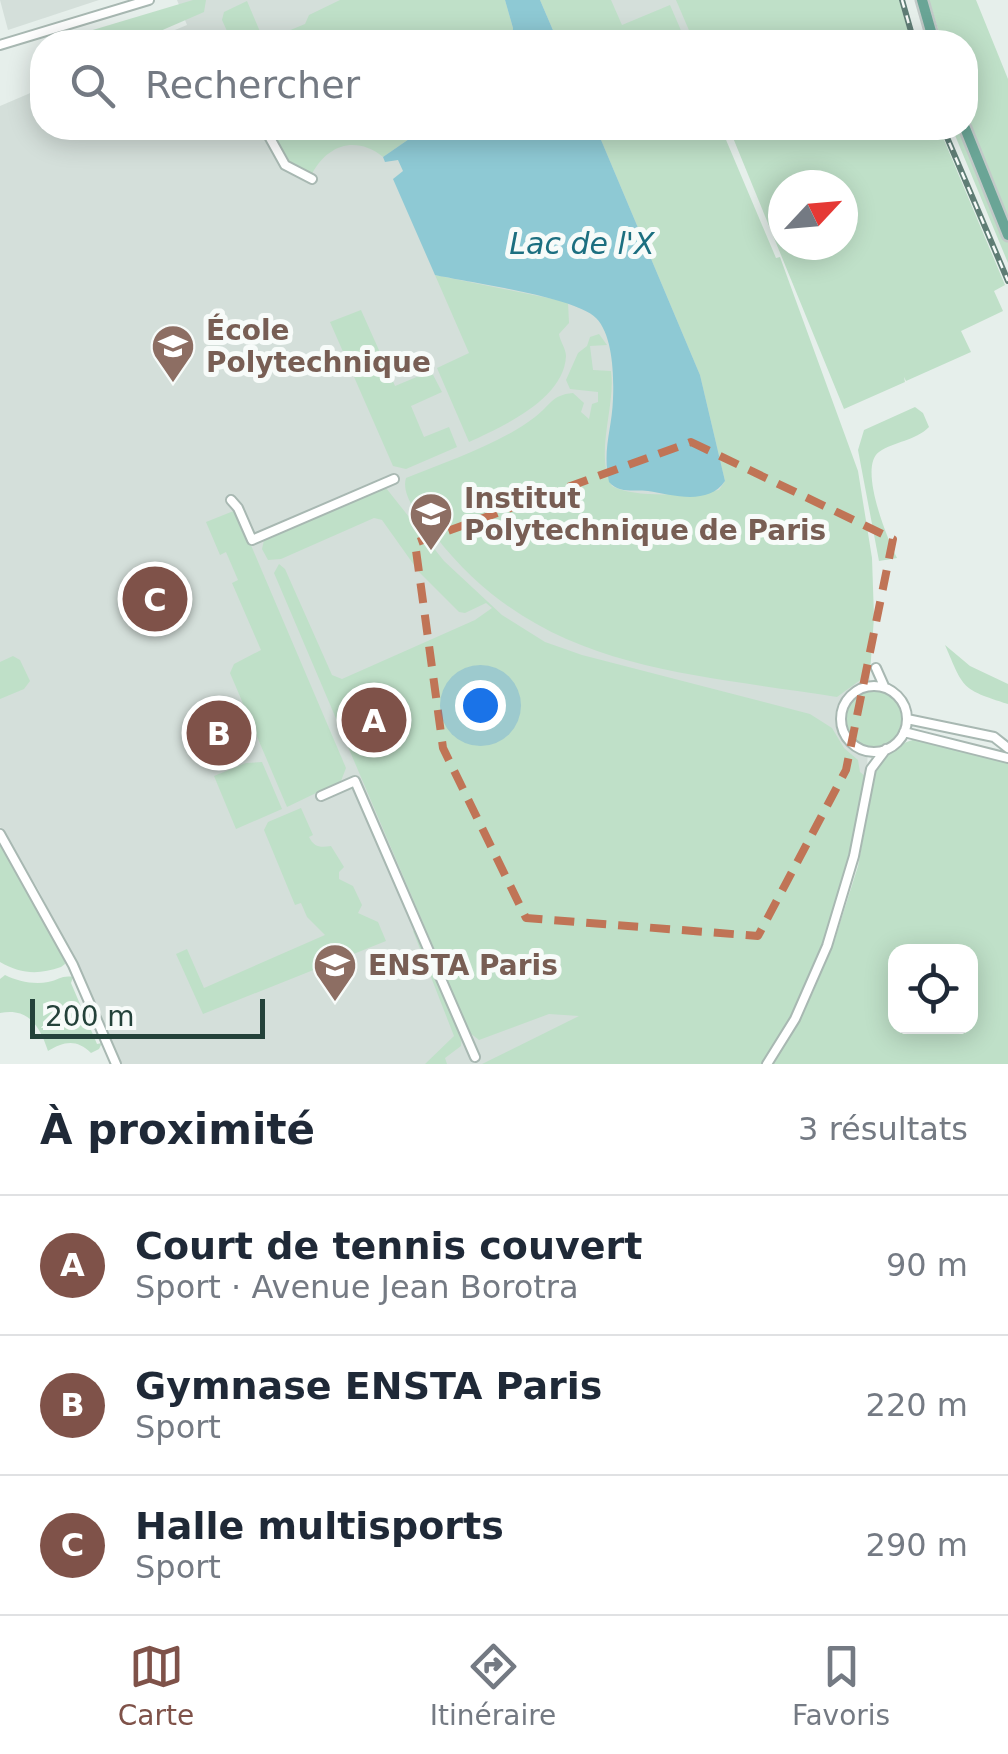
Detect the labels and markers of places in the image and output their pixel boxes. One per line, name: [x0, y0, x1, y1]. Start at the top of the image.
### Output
place label: École Polytechnique: [206, 313, 431, 379]
school or university icon: École Polytechnique: [150, 323, 196, 384]
place label: Institut Polytechnique de Paris: [464, 482, 826, 547]
school or university icon: Institut Polytechnique de Paris: [408, 491, 454, 552]
pin: C: [122, 562, 188, 636]
pin: A: [342, 682, 406, 758]
pin: B: [186, 696, 252, 770]
school or university icon: ENSTA Paris: [312, 942, 358, 1003]
place label: ENSTA Paris: [368, 949, 558, 982]

